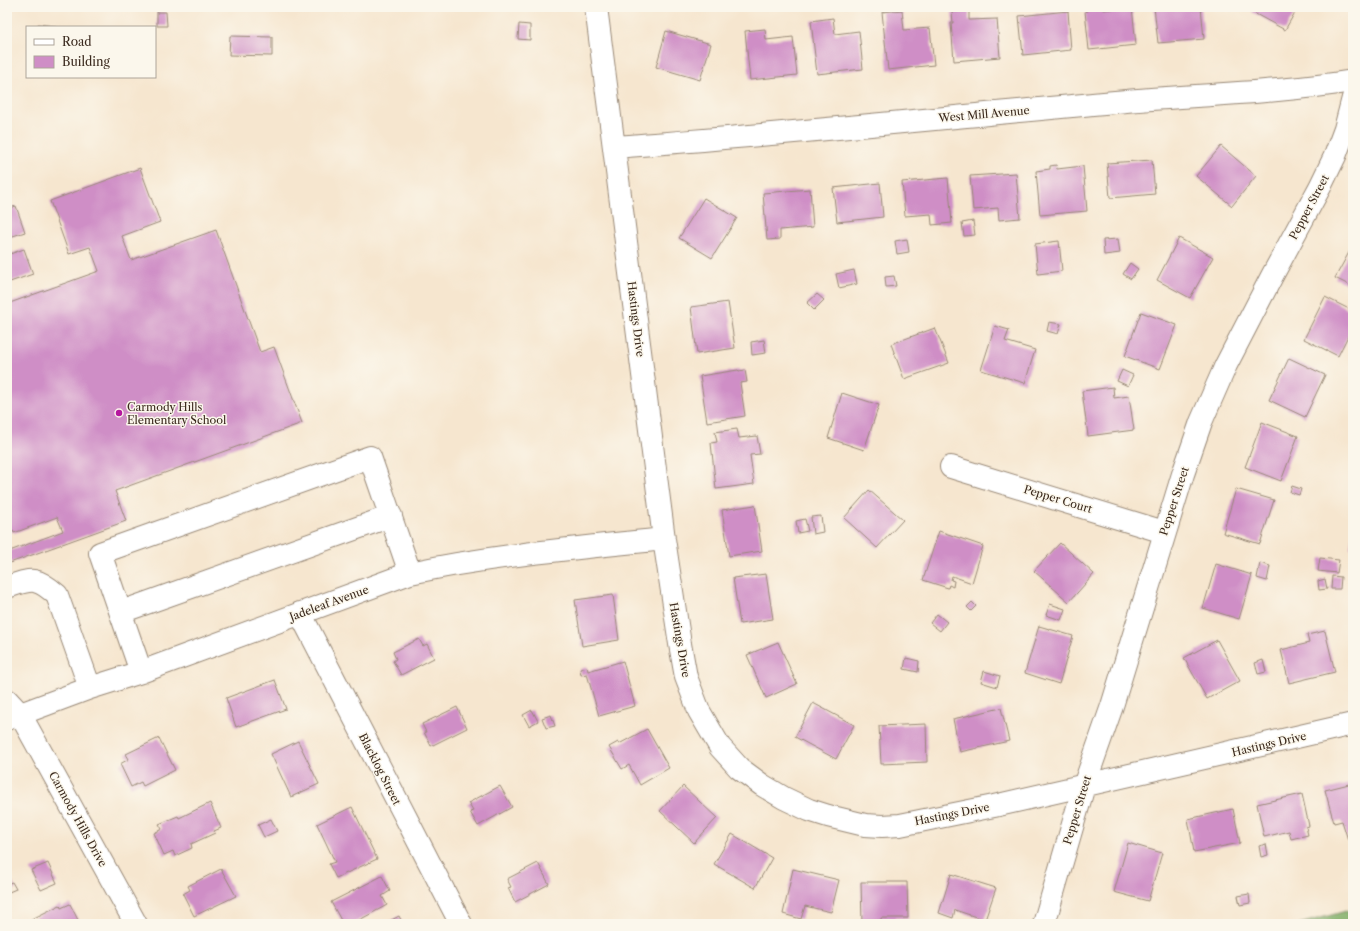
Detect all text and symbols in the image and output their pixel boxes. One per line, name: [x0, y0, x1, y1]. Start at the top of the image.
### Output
legend: [26, 26, 156, 78]
text: Road: [62, 34, 92, 49]
text: Building: [62, 54, 110, 69]
street label: West Mill Avenue: [937, 103, 1030, 125]
street label: Pepper Street: [1286, 172, 1332, 242]
street label: Hastings Drive: [624, 280, 648, 358]
place label: Carmody Hills Elementary School: [127, 400, 227, 427]
marker: Carmody Hills Elementary School: [114, 408, 124, 418]
street label: Pepper Street: [1156, 465, 1192, 537]
street label: Pepper Court: [1022, 482, 1094, 516]
street label: Jadeleaf Avenue: [286, 582, 370, 624]
street label: Hastings Drive: [666, 601, 694, 679]
street label: Hastings Drive: [1230, 729, 1308, 759]
street label: Blacklog Street: [356, 731, 404, 807]
street label: Carmody Hills Drive: [46, 769, 110, 869]
street label: Pepper Street: [1060, 774, 1094, 846]
street label: Hastings Drive: [913, 800, 991, 828]

